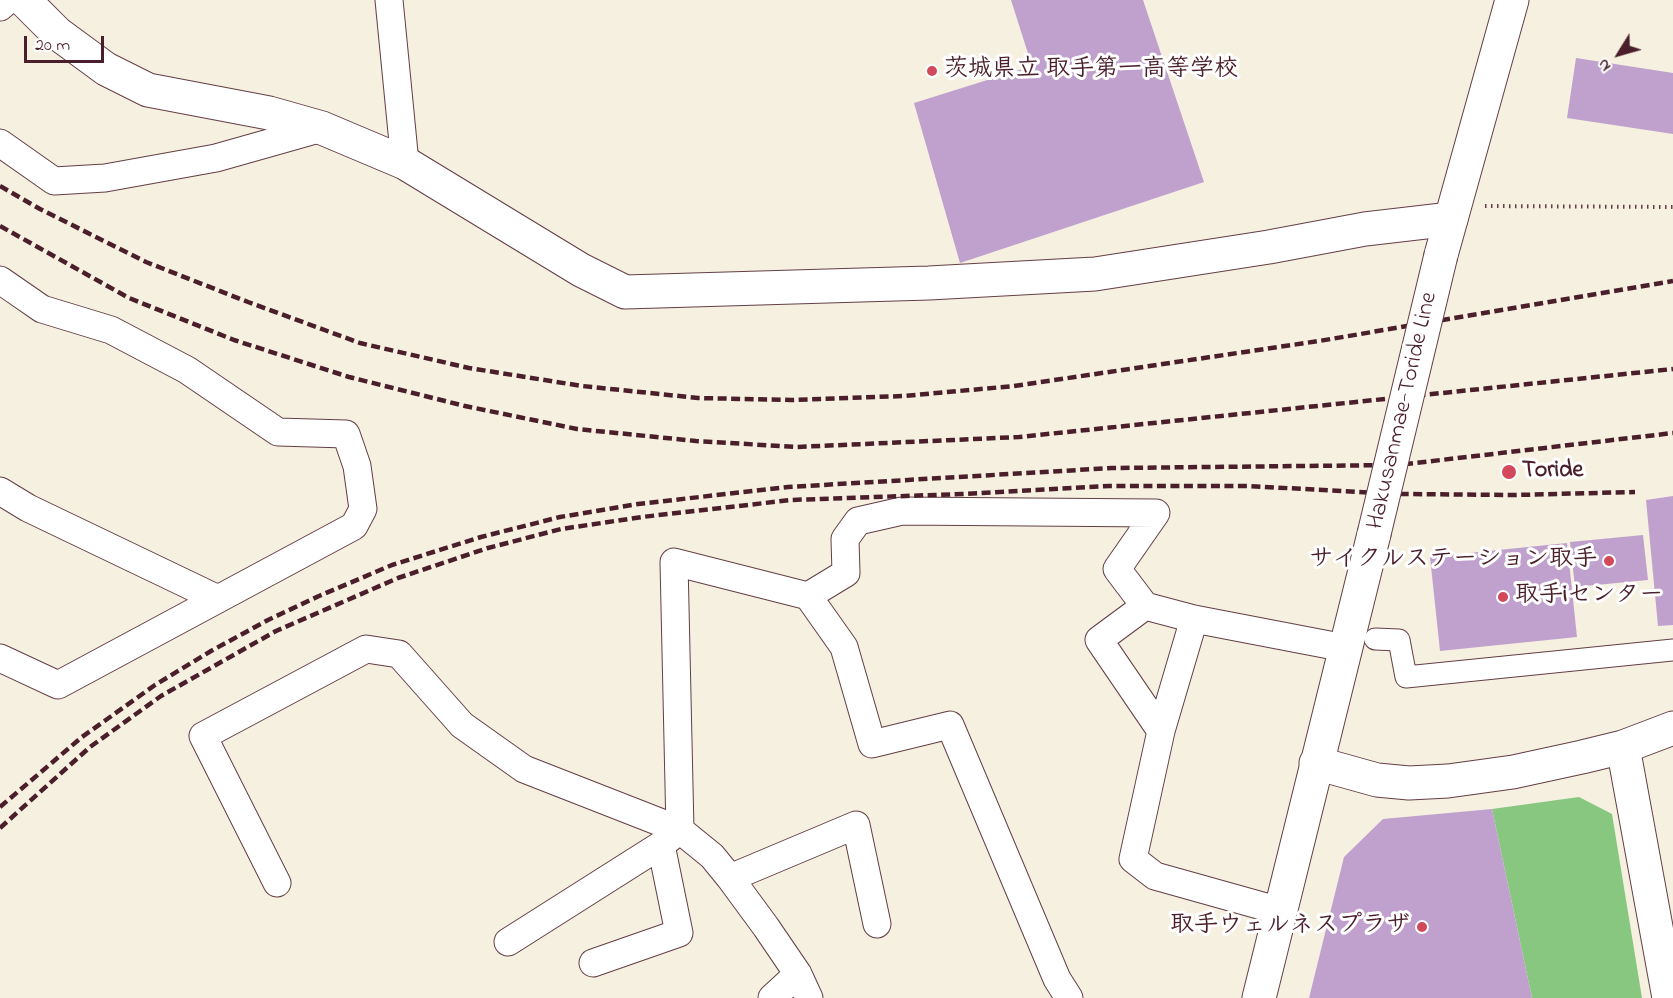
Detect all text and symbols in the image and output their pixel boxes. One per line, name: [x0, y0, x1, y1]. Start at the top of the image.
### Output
scale bar: [27, 24, 106, 62]
north arrow: [1589, 24, 1649, 84]
text: 20 m: [35, 33, 70, 59]
text: N: [1592, 53, 1617, 76]
place label: 茨城県立 取手第一高等学校: [944, 57, 1238, 85]
marker: 茨城県立 取手第一高等学校: [925, 64, 939, 78]
street label: Hakusanmae-Toride Line: [1363, 290, 1445, 532]
place label: Toride: [1522, 458, 1583, 486]
marker: Toride: [1500, 463, 1518, 481]
place label: サイクルステーション取手: [1309, 547, 1597, 575]
marker: サイクルステーション取手: [1602, 554, 1616, 568]
place label: 取手iセンター: [1515, 583, 1663, 611]
marker: 取手iセンター: [1496, 590, 1510, 604]
place label: 取手ウェルネスプラザ: [1170, 913, 1410, 941]
marker: 取手ウェルネスプラザ: [1415, 920, 1429, 934]

